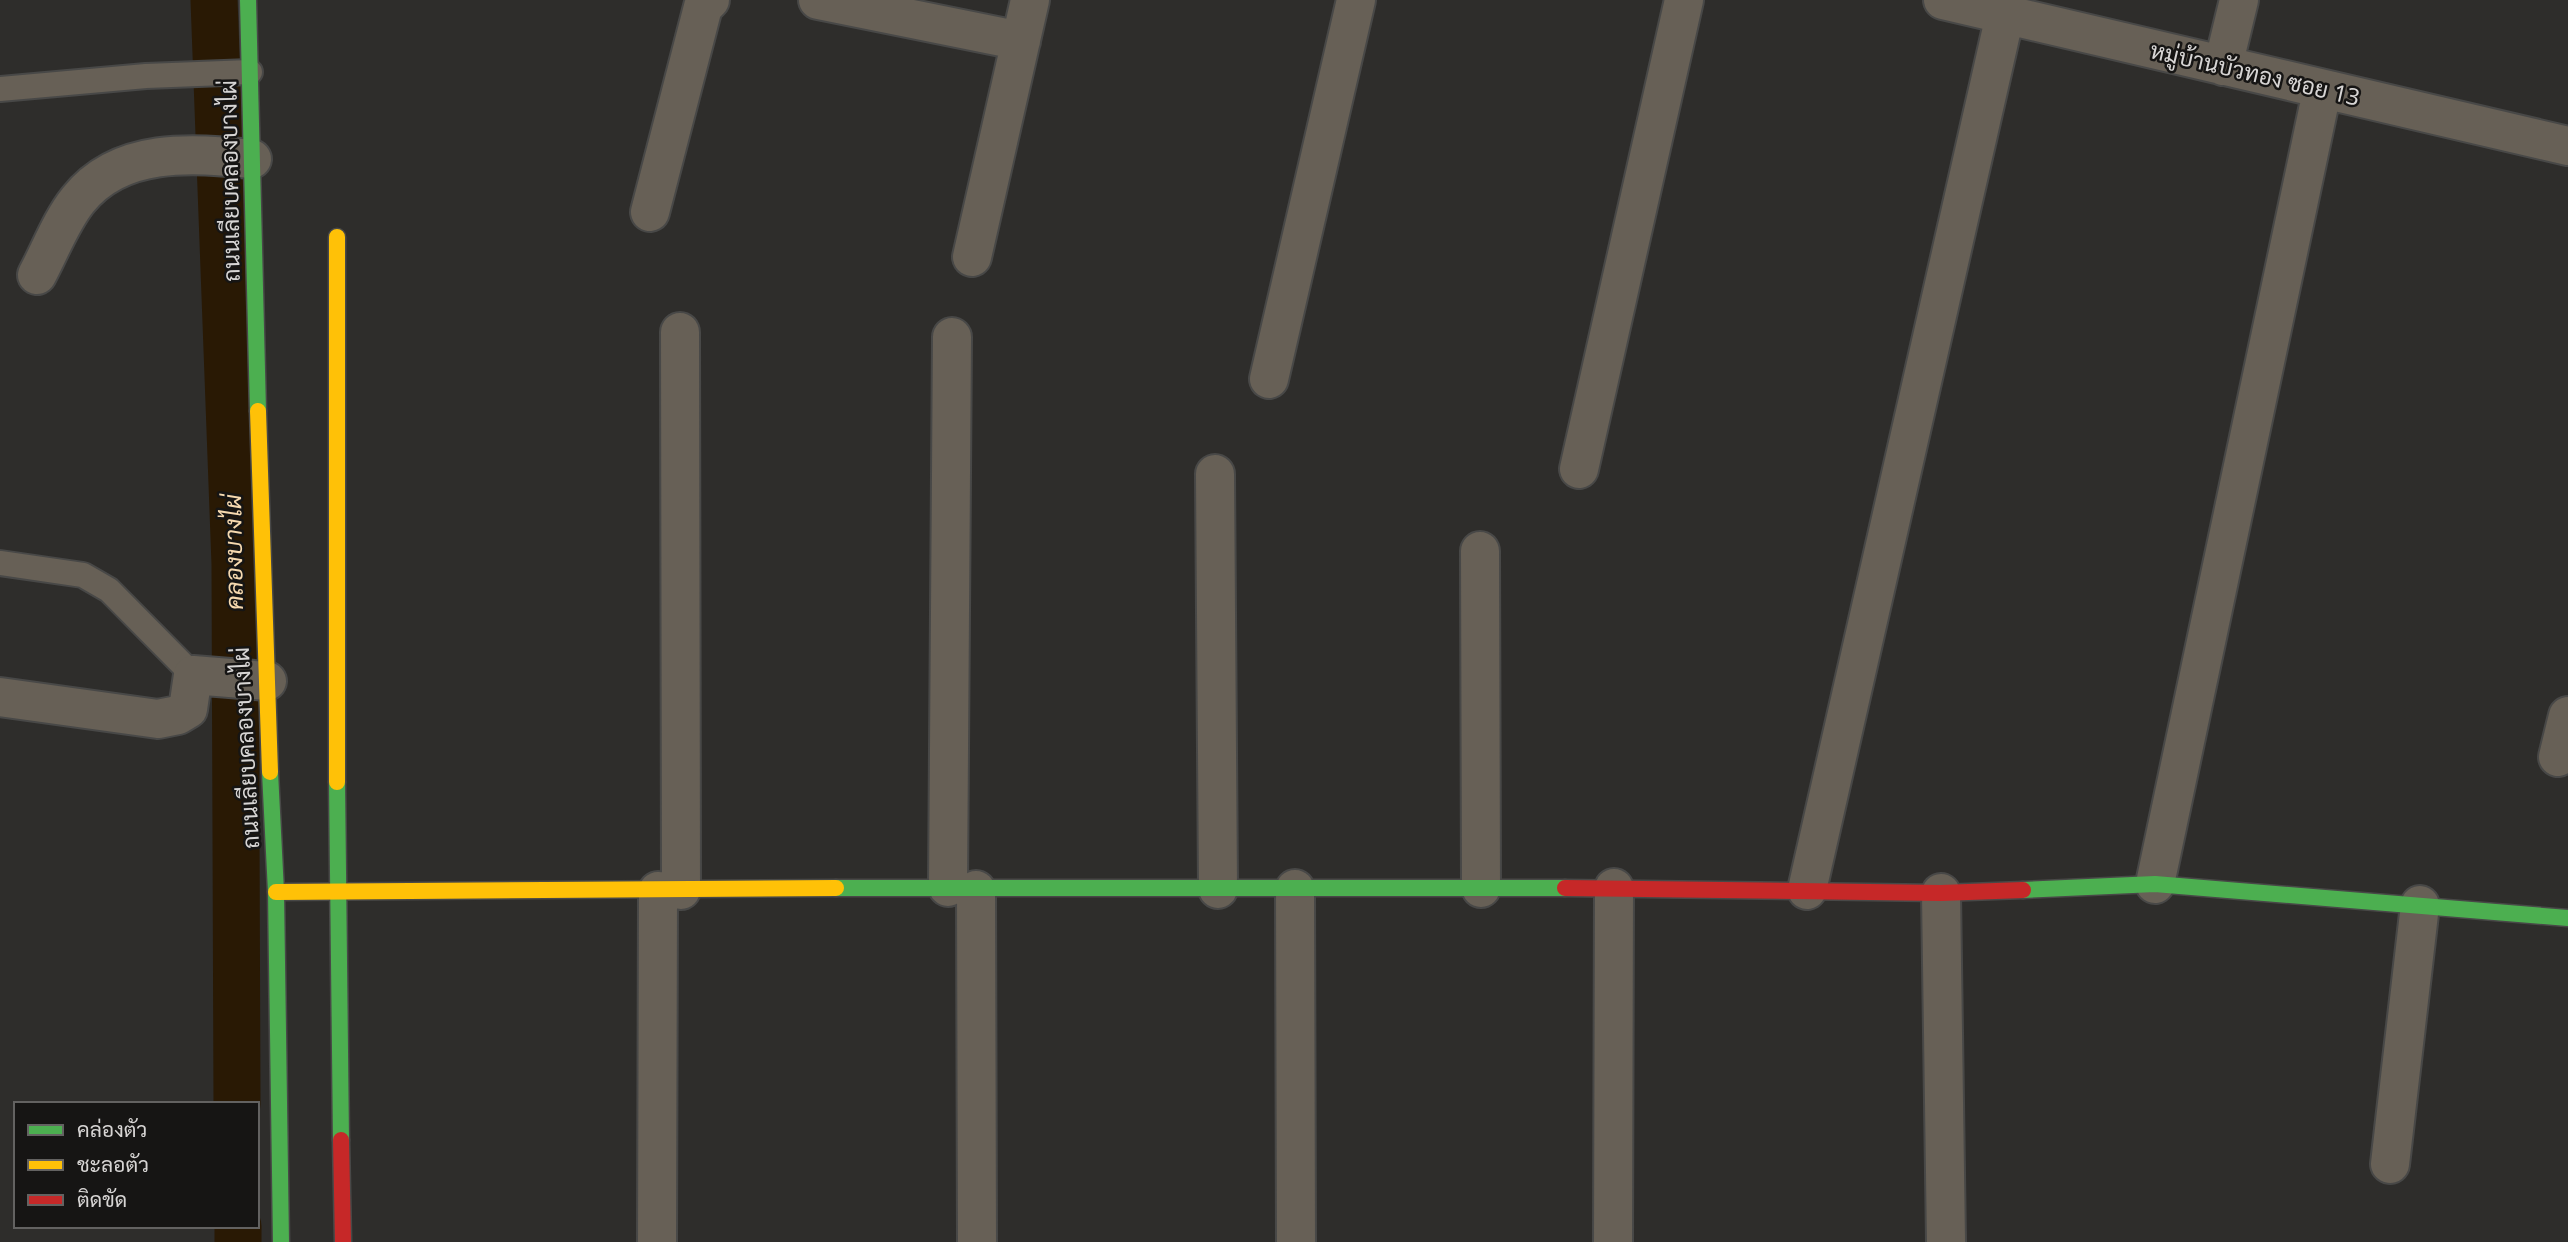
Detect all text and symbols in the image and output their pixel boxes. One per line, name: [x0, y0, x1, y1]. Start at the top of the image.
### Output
street label: หมู่บ้านบัวทอง ซอย 13: [2147, 33, 2363, 115]
street label: ถนนเลียบคลองบางไผ่: [211, 80, 247, 282]
water label: คลองบางไผ่: [215, 493, 250, 610]
street label: ถนนเลียบคลองบางไผ่: [224, 646, 266, 850]
legend: [14, 1102, 259, 1228]
text: คล่องตัว: [77, 1115, 147, 1143]
text: ชะลอตัว: [77, 1150, 149, 1178]
text: ติดขัด: [77, 1185, 127, 1213]

